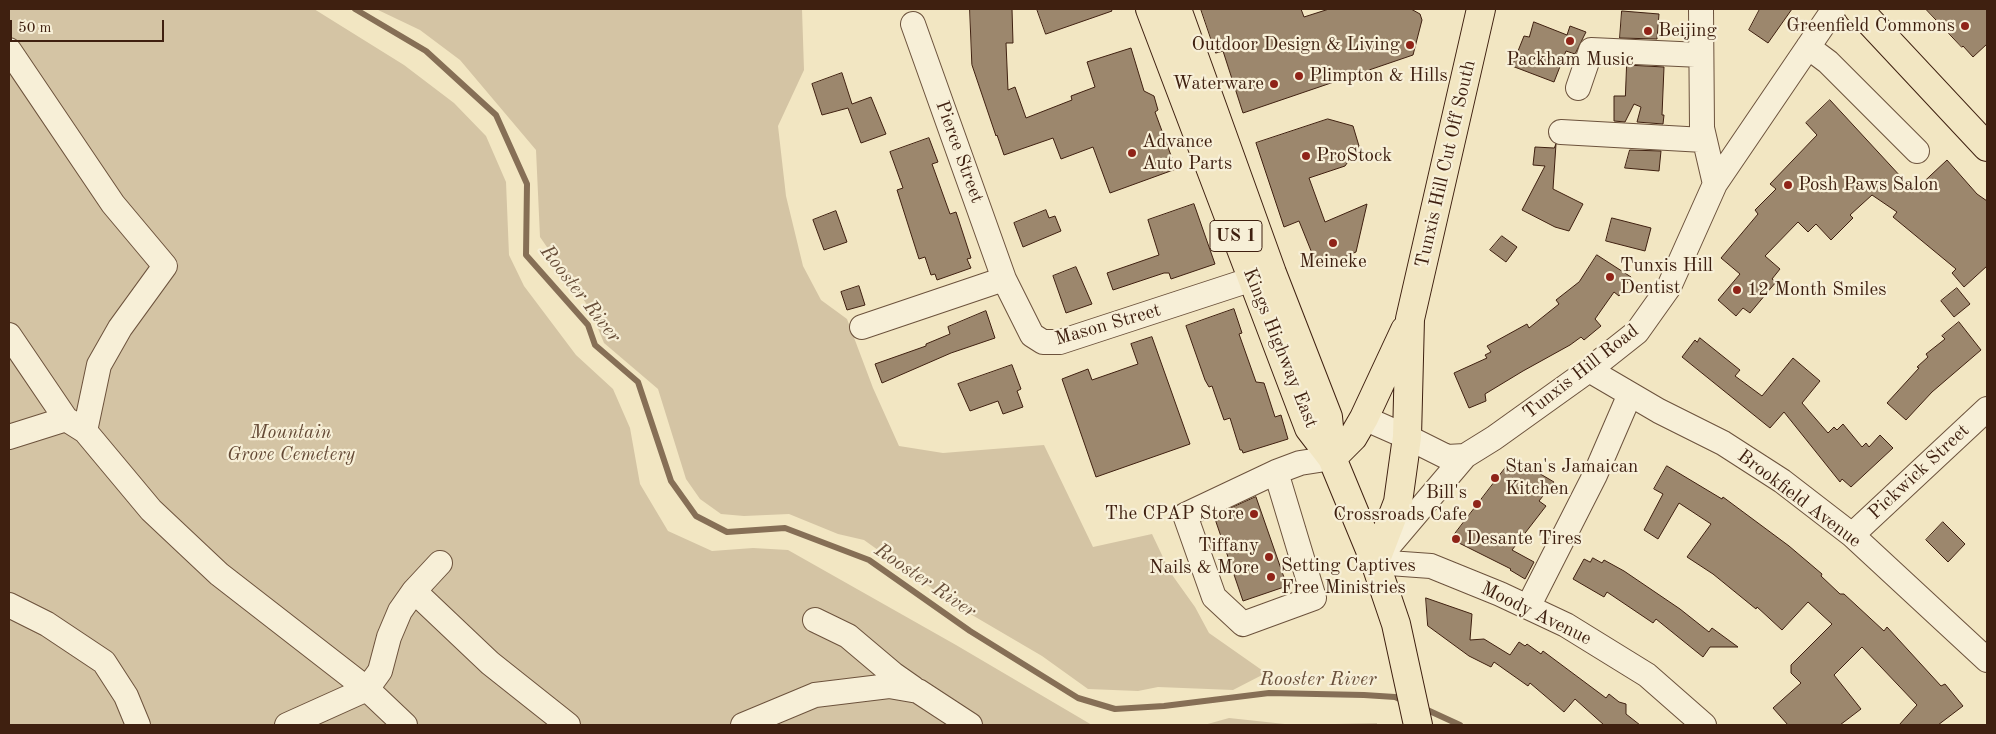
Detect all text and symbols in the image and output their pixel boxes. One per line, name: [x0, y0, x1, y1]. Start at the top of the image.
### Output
scale bar: [12, 10, 166, 42]
place label: Greenfield Commons: [1786, 15, 1955, 37]
place label: Beijing: [1658, 20, 1717, 42]
marker: Greenfield Commons: [1959, 20, 1971, 32]
text: 50 m: [18, 21, 52, 36]
marker: Beijing: [1642, 25, 1654, 37]
place label: Outdoor Design & Living: [1191, 34, 1400, 56]
marker: Packham Music: [1564, 35, 1576, 47]
marker: Outdoor Design & Living: [1404, 39, 1416, 51]
place label: Packham Music: [1506, 49, 1634, 71]
street label: Tunxis Hill Cut Off South: [1411, 58, 1481, 270]
place label: Plimpton & Hills: [1309, 65, 1448, 87]
marker: Plimpton & Hills: [1293, 70, 1305, 82]
place label: Waterware: [1173, 73, 1264, 95]
marker: Waterware: [1268, 78, 1280, 90]
street label: Pierce Street: [930, 98, 988, 206]
place label: Advance Auto Parts: [1142, 131, 1232, 175]
place label: ProStock: [1316, 145, 1392, 167]
marker: Advance Auto Parts: [1126, 147, 1138, 159]
marker: ProStock: [1300, 150, 1312, 162]
place label: Posh Paws Salon: [1798, 174, 1939, 196]
marker: Posh Paws Salon: [1782, 179, 1794, 191]
road number: US 1: [1210, 220, 1262, 252]
marker: Meineke: [1327, 237, 1339, 249]
water label: Rooster River: [534, 240, 626, 348]
place label: Meineke: [1299, 251, 1367, 273]
place label: Tunxis Hill Dentist: [1620, 255, 1713, 299]
street label: Kings Highway East: [1238, 265, 1322, 431]
marker: Tunxis Hill Dentist: [1604, 271, 1616, 283]
place label: 12 Month Smiles: [1747, 279, 1886, 301]
marker: 12 Month Smiles: [1731, 284, 1743, 296]
street label: Mason Street: [1053, 299, 1163, 351]
street label: Tunxis Hill Road: [1519, 320, 1643, 424]
street label: Pickwick Street: [1864, 419, 1974, 525]
park label: Mountain Grove Cemetery: [227, 422, 355, 466]
street label: Brookfield Avenue: [1733, 445, 1865, 553]
place label: Stan's Jamaican Kitchen: [1505, 456, 1638, 500]
marker: Stan's Jamaican Kitchen: [1489, 472, 1501, 484]
place label: Bill's Crossroads Cafe: [1333, 482, 1467, 526]
marker: Bill's Crossroads Cafe: [1471, 498, 1483, 510]
place label: The CPAP Store: [1105, 503, 1244, 525]
marker: The CPAP Store: [1248, 508, 1260, 520]
place label: Desante Tires: [1466, 528, 1582, 550]
marker: Desante Tires: [1450, 533, 1462, 545]
place label: Tiffany Nails & More: [1149, 535, 1259, 579]
water label: Rooster River: [870, 538, 980, 624]
marker: Tiffany Nails & More: [1263, 551, 1275, 563]
place label: Setting Captives Free Ministries: [1281, 555, 1416, 599]
marker: Setting Captives Free Ministries: [1265, 571, 1277, 583]
street label: Moody Avenue: [1477, 577, 1595, 651]
water label: Rooster River: [1259, 668, 1377, 692]

